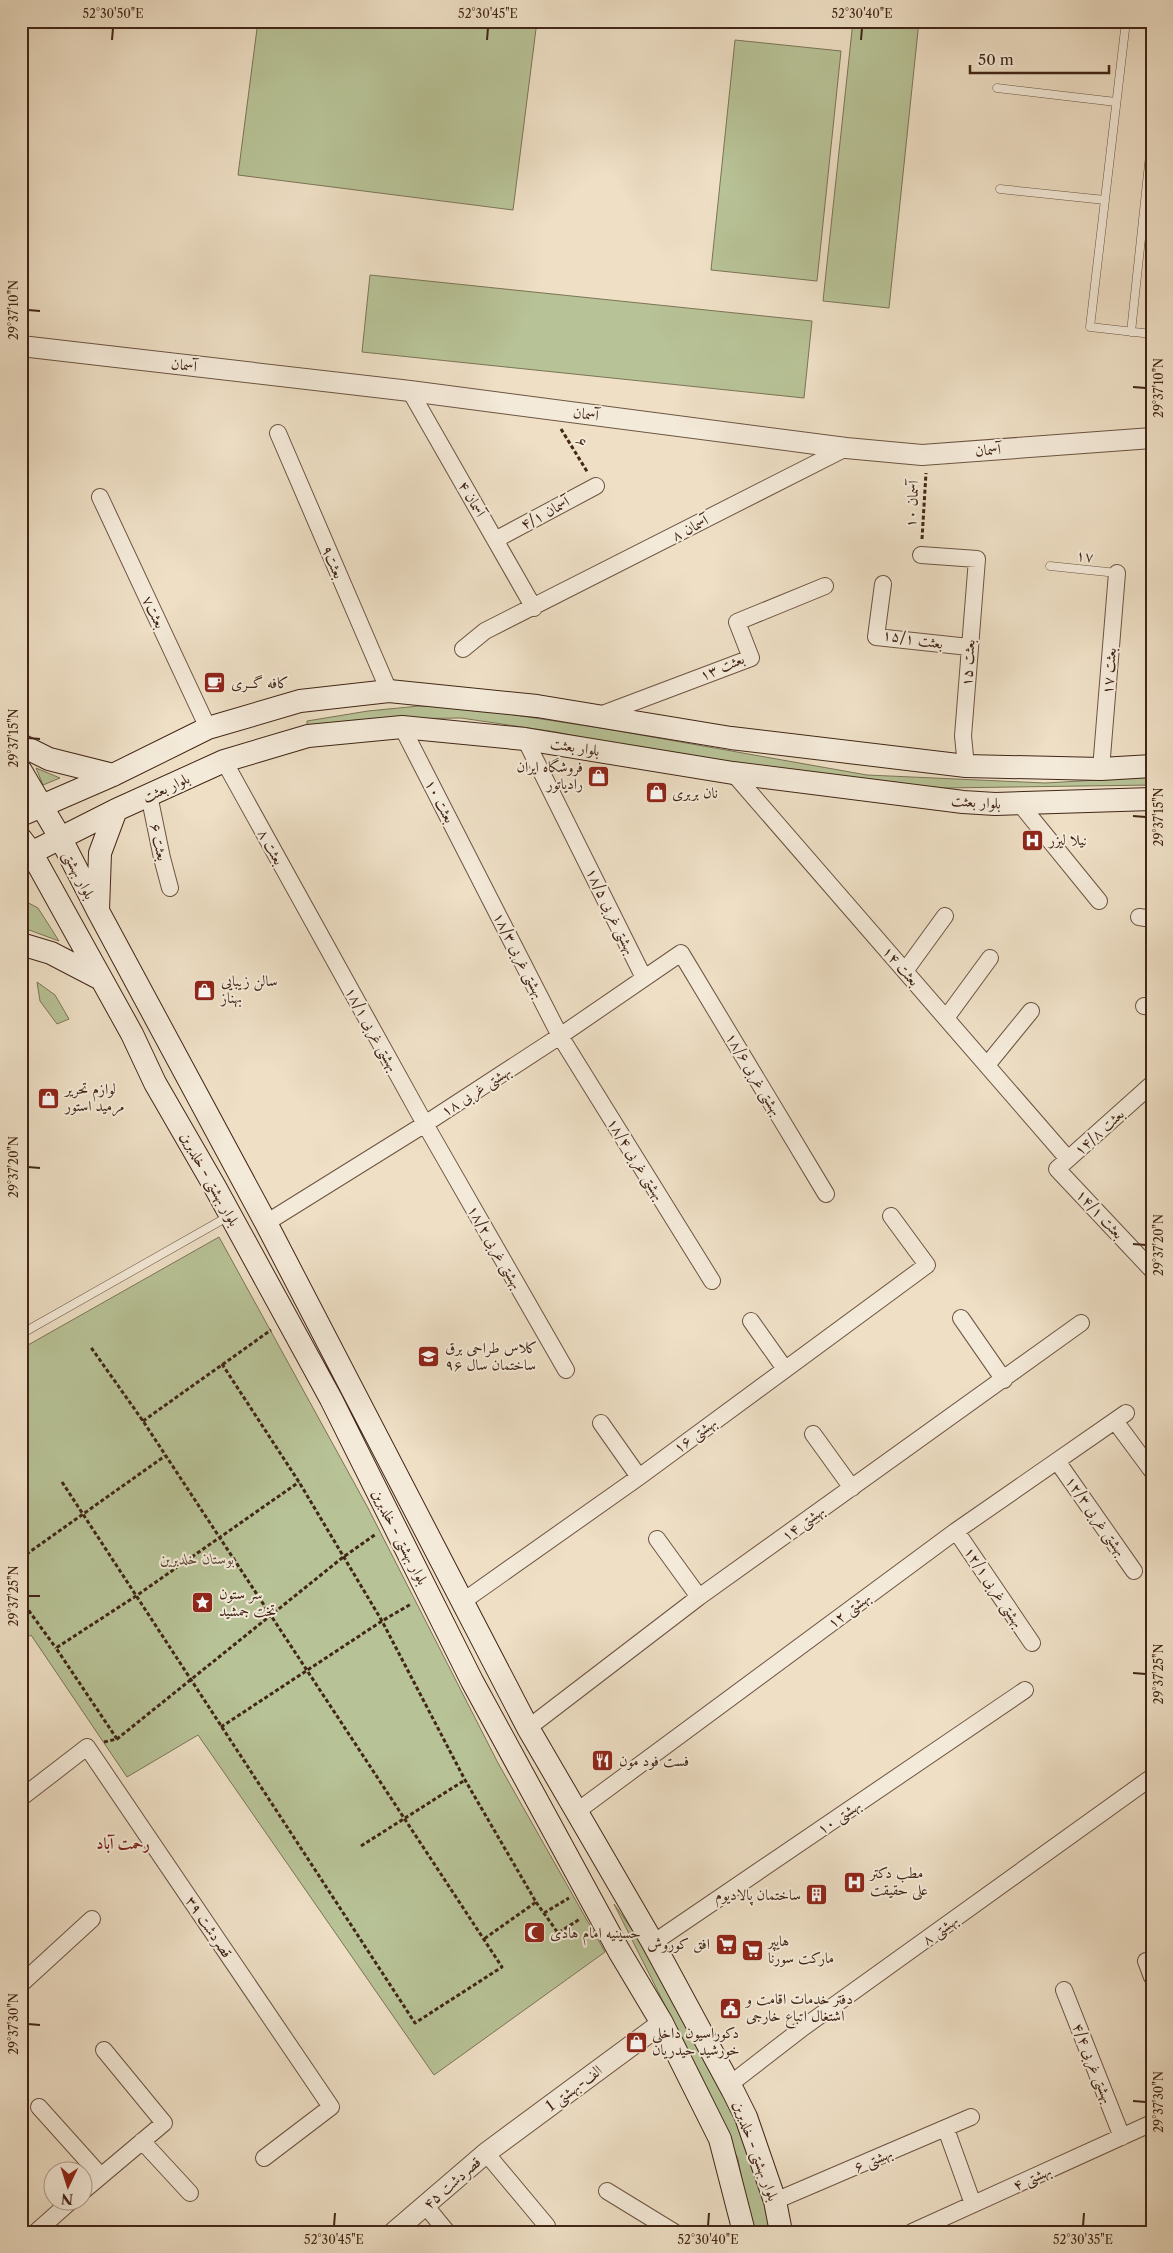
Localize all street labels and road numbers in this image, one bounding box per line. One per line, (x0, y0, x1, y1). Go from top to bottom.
street label: آسمان (170, 354, 200, 376)
street label: آسمان (572, 402, 602, 425)
street label: ۶ (572, 433, 593, 450)
street label: آسمان (974, 439, 1003, 460)
street label: ۴ آسمان (455, 477, 491, 522)
street label: ۱۰ آسمان (900, 478, 923, 528)
street label: ۴/۱ آسمان (517, 491, 574, 533)
street label: ۸ آسمان (668, 510, 713, 545)
street label: بعثت۹ (318, 542, 349, 581)
street label: ۱۷ (1075, 545, 1095, 566)
street label: بعثت۷ (139, 592, 170, 631)
street label: ۱۵/۱ بعثت (881, 624, 945, 653)
street label: بعثت ۱۵ (956, 639, 979, 687)
street label: بعثت ۱۷ (1097, 647, 1120, 695)
street label: ۱۳ بعثت (697, 649, 747, 684)
street label: بلوار بعثت (549, 733, 601, 760)
street label: بلوار بعثت (139, 768, 193, 807)
street label: ۱۰ بعثت (421, 776, 460, 826)
street label: بلوار بعثت (950, 790, 1002, 813)
street label: ۶ بعثت (146, 821, 173, 863)
street label: ۸ بعثت (254, 826, 289, 868)
street label: بلوار بهشتی (57, 847, 100, 903)
street label: بهشتی غربی ۱۸/۵ (581, 864, 641, 958)
street label: بهشتی غربی ۱۸/۳ (488, 909, 549, 1002)
street label: بعثت ۱۴ (879, 942, 924, 990)
street label: بهشتی غربی ۱۸/۱ (340, 983, 403, 1075)
street label: بهشتی غربی ۱۸/۶ (720, 1029, 787, 1120)
street label: بهشتی غربی ۱۸ (437, 1061, 515, 1122)
street label: ۱۴/۸ بعثت (1070, 1104, 1128, 1159)
street label: بهشتی غربی ۱۸/۴ (602, 1114, 669, 1205)
street label: بلوار بهشتی - خلدبرین (175, 1128, 244, 1230)
street label: ۱۴/۱ بعثت (1073, 1185, 1128, 1243)
street label: بهشتی غربی ۱۸/۲ (462, 1201, 527, 1293)
street label: ۱۶ بهشتی (669, 1413, 721, 1458)
street label: ۱۲/۳ بهشتی غربی (1060, 1472, 1131, 1561)
street label: بلوار بهشتی - خلدبرین (366, 1486, 433, 1589)
street label: ۱۴ بهشتی (777, 1501, 829, 1546)
street label: ۱۲/۱ بهشتی غربی (959, 1543, 1028, 1632)
street label: ۱۲ بهشتی (823, 1587, 875, 1634)
street label: ۱۰ بهشتی (813, 1795, 865, 1840)
street label: قصردشت ۳۹ (181, 1892, 237, 1962)
street label: ۸ بهشتی (918, 1910, 963, 1951)
street label: ۴/۴ بهشتی غربی (1067, 2020, 1118, 2107)
street label: 1 الف-بهشتی (542, 2060, 607, 2117)
street label: بلوار بهشتی - خلدبرین (728, 2098, 783, 2204)
street label: ۶ بهشتی (851, 2143, 896, 2178)
street label: قصردشت ۴۵ (419, 2152, 485, 2214)
street label: ۴ بهشتی (1010, 2161, 1055, 2196)

